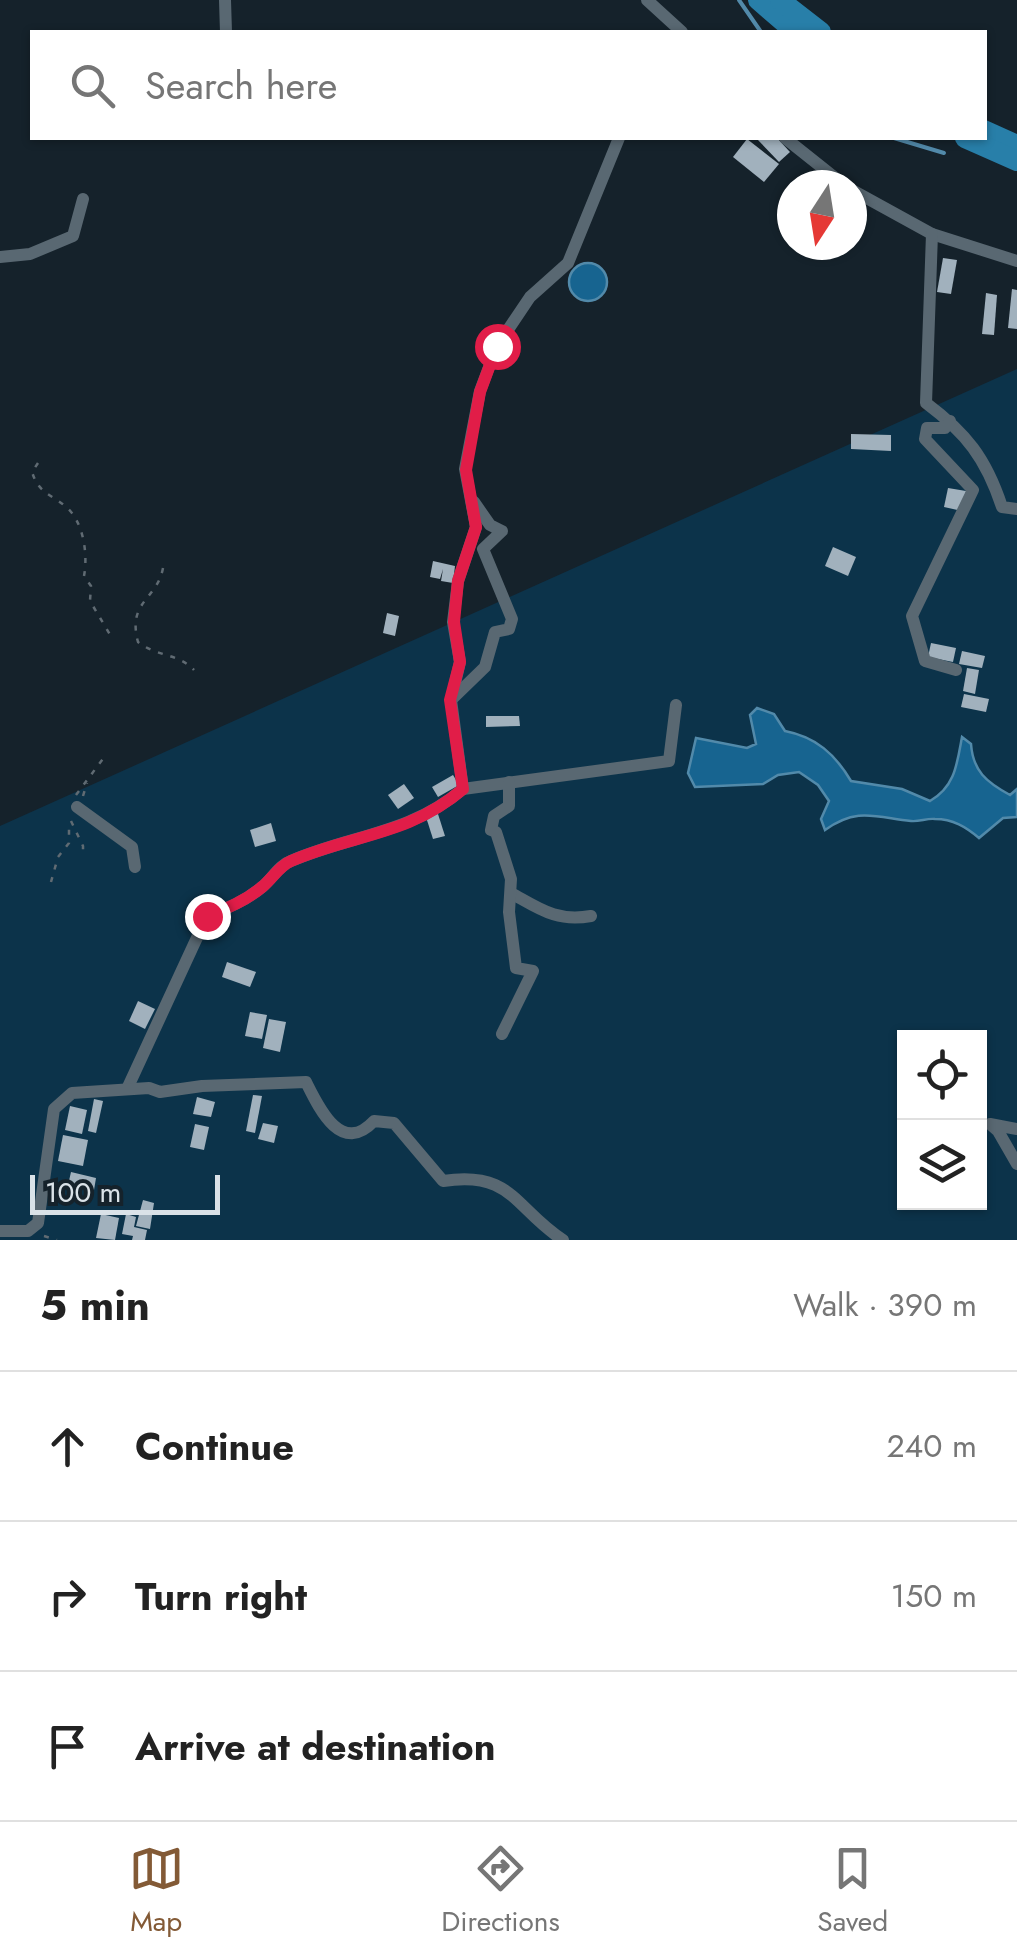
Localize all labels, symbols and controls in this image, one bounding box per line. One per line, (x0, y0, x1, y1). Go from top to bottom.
search box (30, 30, 987, 140)
icon: search (65, 58, 120, 113)
text: Search here (145, 58, 337, 113)
north arrow (777, 170, 867, 260)
route start (475, 324, 521, 370)
route end (185, 894, 231, 940)
map controls (897, 1030, 987, 1210)
button: locate (897, 1030, 987, 1120)
button: layers (897, 1120, 987, 1210)
scale bar (30, 1170, 220, 1214)
text: 100 m (45, 1172, 121, 1213)
text: 5 min (40, 1275, 150, 1336)
text: Walk · 390 m (793, 1282, 977, 1328)
icon: ahead (40, 1419, 95, 1474)
text: Continue (135, 1419, 294, 1474)
text: 240 m (886, 1423, 977, 1469)
icon: right (40, 1569, 95, 1624)
text: Turn right (135, 1569, 307, 1624)
text: 150 m (891, 1573, 977, 1619)
icon: arrive (40, 1719, 95, 1774)
text: Arrive at destination (135, 1719, 496, 1774)
tab: Map (129, 1841, 184, 1942)
tab: Directions (441, 1841, 560, 1942)
tab: Saved (817, 1841, 888, 1942)

